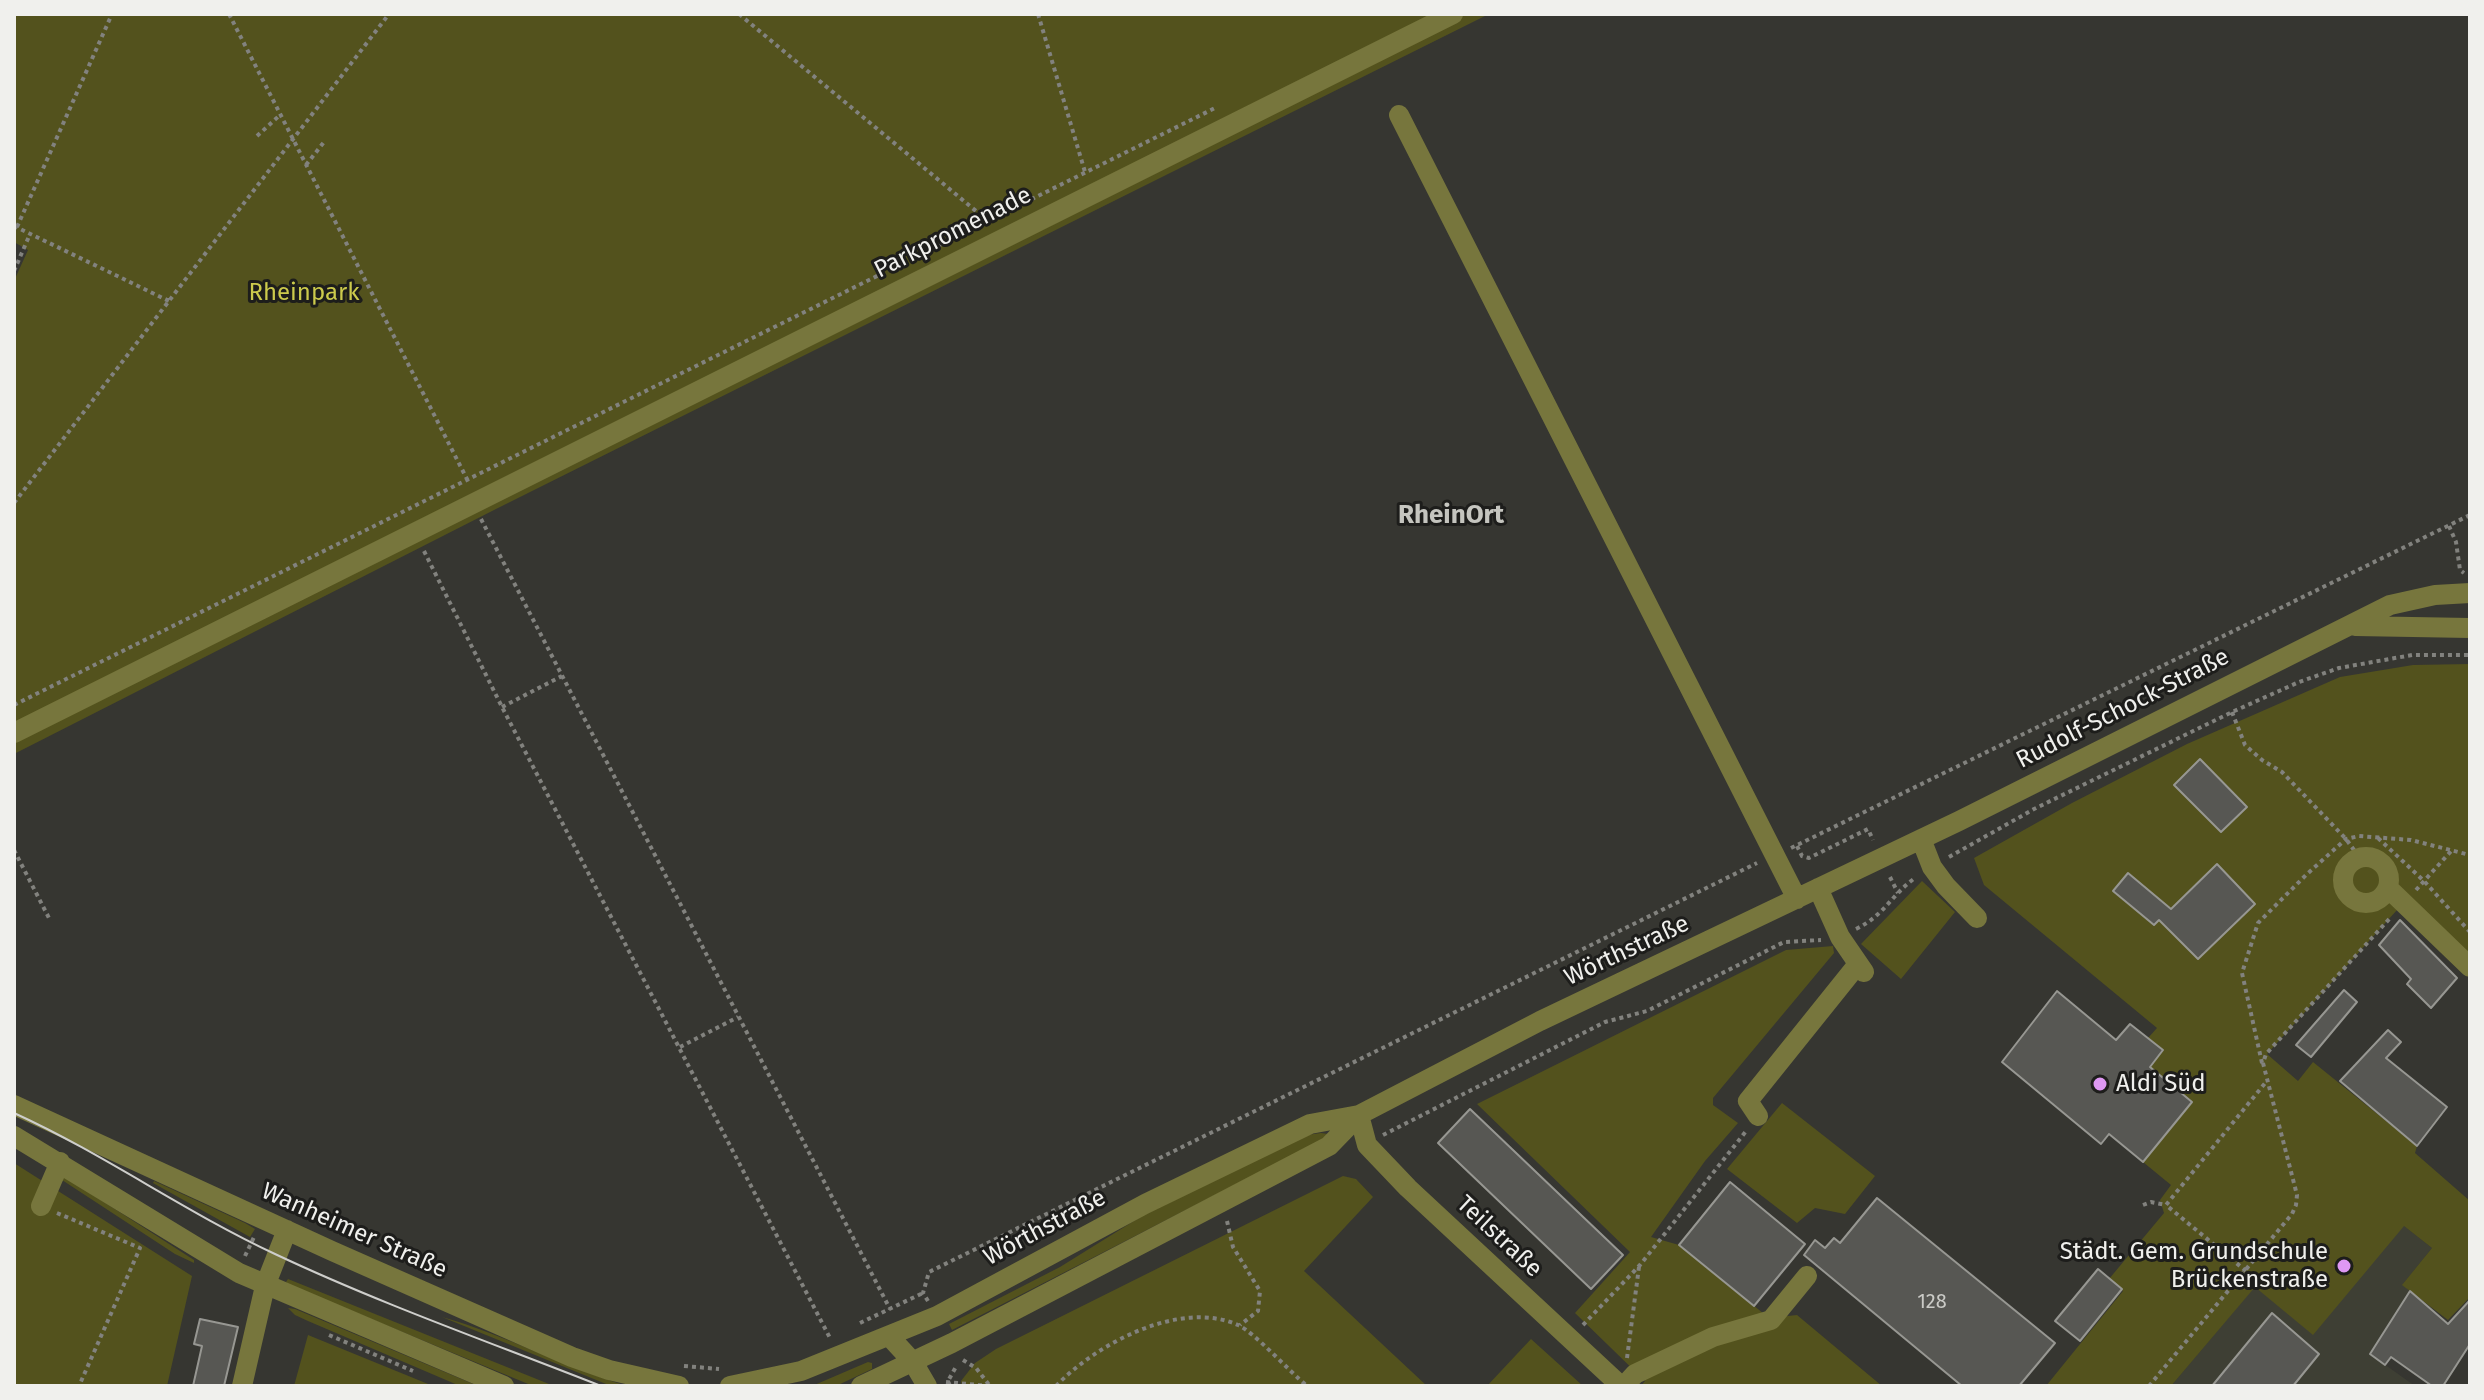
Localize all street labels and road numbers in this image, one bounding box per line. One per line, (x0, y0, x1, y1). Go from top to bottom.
street label: Parkpromenade (870, 181, 1036, 285)
street label: Rudolf-Schock-Straße (2012, 643, 2234, 775)
street label: Wörthstraße (1560, 910, 1694, 992)
street label: Wanheimer Straße (257, 1177, 451, 1285)
street label: Wörthstraße (979, 1184, 1111, 1272)
street label: Teilstraße (1450, 1190, 1548, 1284)

